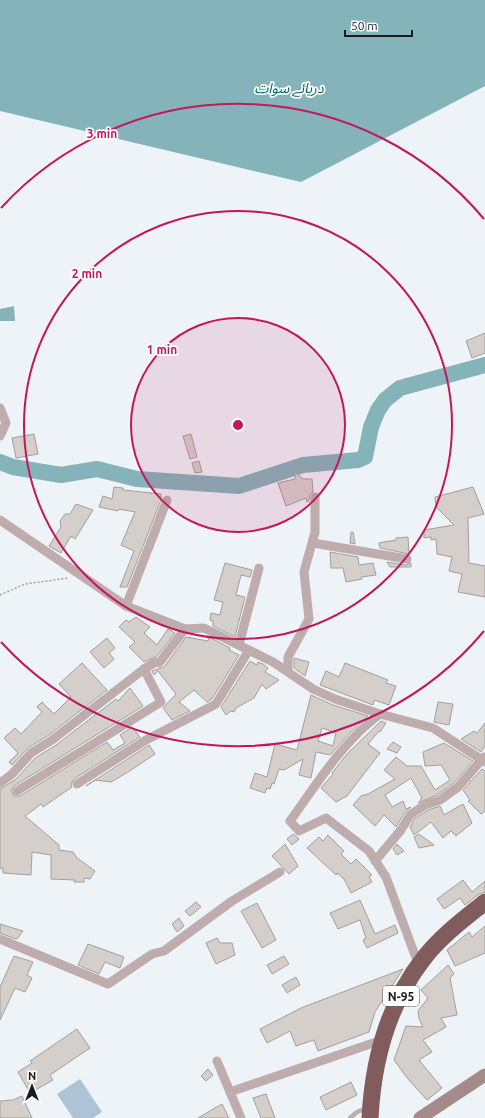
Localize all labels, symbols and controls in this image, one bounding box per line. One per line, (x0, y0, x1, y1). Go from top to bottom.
scale bar (345, 12, 412, 38)
text: 50 m (351, 19, 378, 32)
water label: دریائے سوات (254, 80, 324, 97)
text: 3 min (87, 127, 117, 140)
text: 2 min (72, 267, 102, 280)
text: 1 min (147, 343, 177, 356)
centre of rings (231, 418, 245, 432)
road number: N-95 (383, 986, 419, 1006)
north arrow (12, 1066, 52, 1106)
text: N (28, 1070, 36, 1082)

